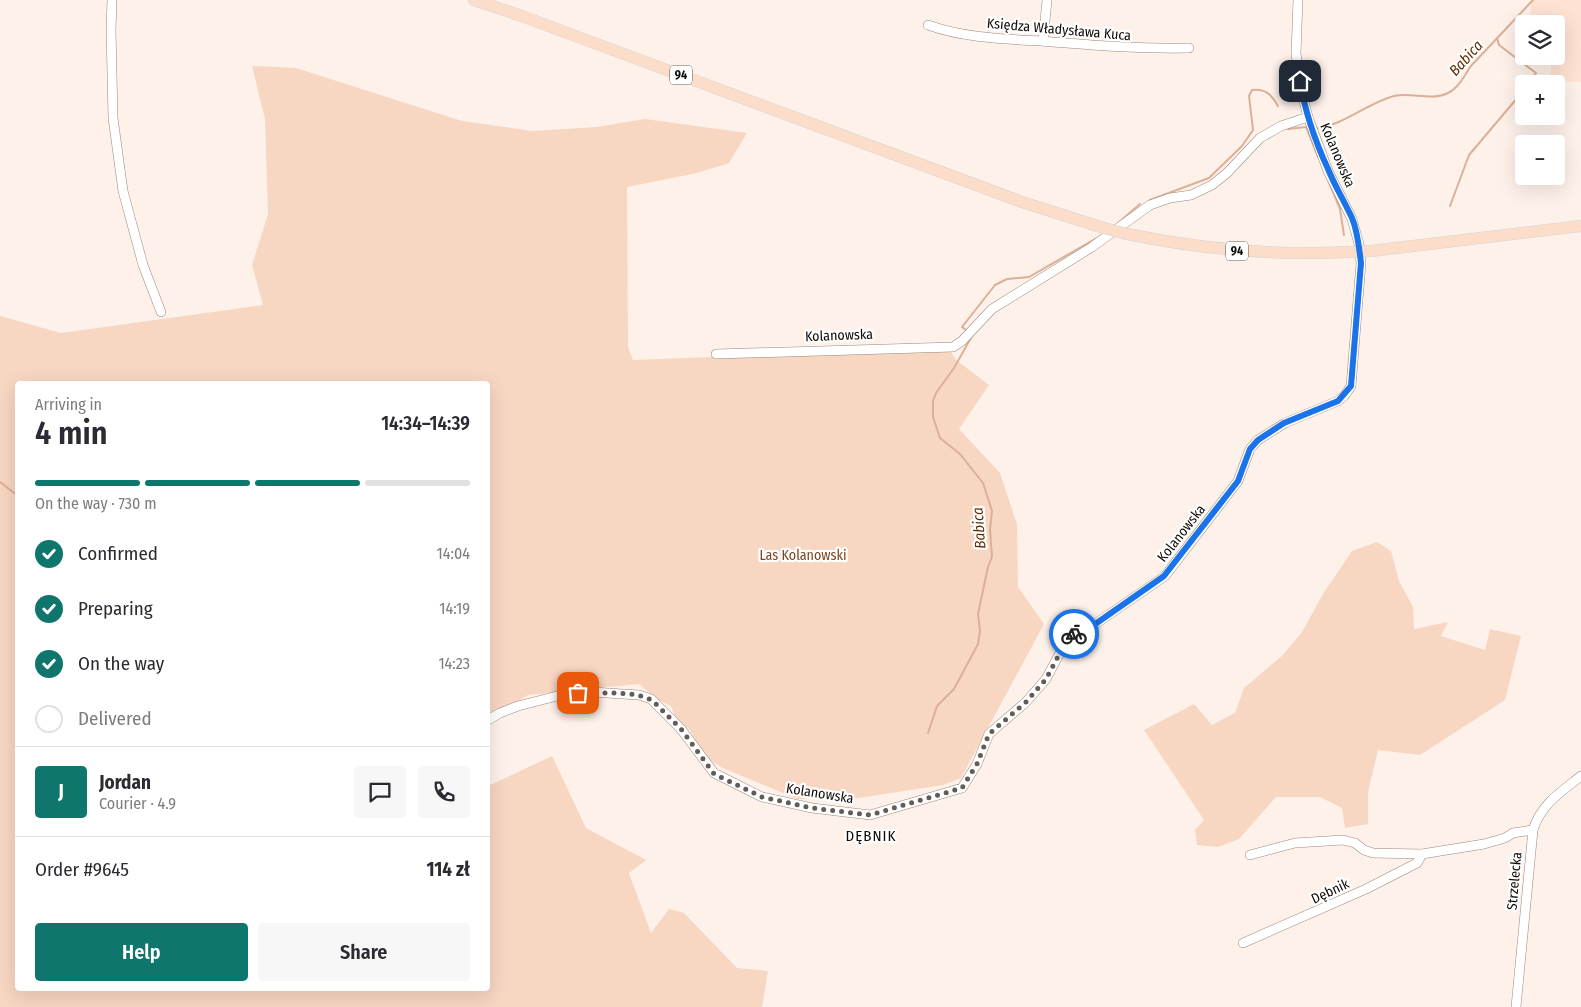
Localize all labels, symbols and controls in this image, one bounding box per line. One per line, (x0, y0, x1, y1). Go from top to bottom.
street label: Księdza Władysława Kuca (986, 15, 1132, 44)
map controls (1515, 15, 1565, 185)
button: layers (1515, 15, 1565, 65)
water label: Babica (1445, 36, 1487, 79)
pin (1279, 60, 1321, 102)
road number: 94 (670, 66, 692, 84)
icon: home (1286, 67, 1314, 95)
button: + (1515, 75, 1565, 125)
street label: Kolanowska (1316, 121, 1359, 190)
button: − (1515, 135, 1565, 185)
road number: 94 (1226, 242, 1248, 260)
street label: Kolanowska (805, 326, 873, 345)
text: Arriving in (35, 395, 102, 414)
text: 14:34–14:39 (381, 412, 470, 435)
text: 4 min (35, 414, 108, 452)
text: On the way · 730 m (35, 494, 156, 513)
street label: Kolanowska (1154, 501, 1209, 565)
water label: Babica (969, 506, 989, 549)
icon: check (35, 540, 63, 568)
text: Confirmed (78, 542, 158, 565)
text: 14:04 (437, 544, 470, 563)
park label: Las Kolanowski (759, 547, 847, 564)
icon: check (35, 595, 63, 623)
text: Preparing (78, 597, 153, 620)
text: 14:19 (439, 599, 470, 618)
courier (1049, 609, 1099, 659)
icon: bike (1060, 620, 1088, 648)
icon: check (35, 650, 63, 678)
text: On the way (78, 652, 164, 675)
text: 14:23 (438, 654, 470, 673)
pin (557, 672, 599, 714)
icon: bag (564, 679, 592, 707)
text: Delivered (78, 707, 152, 730)
button: chat (354, 766, 406, 818)
button: phone (418, 766, 470, 818)
text: Jordan (99, 771, 151, 794)
text: J (58, 780, 64, 803)
street label: Kolanowska (785, 780, 855, 807)
text: Courier · 4.9 (99, 794, 176, 813)
district label: DĘBNIK (846, 827, 896, 845)
street label: Strzelecka (1503, 851, 1526, 911)
text: Order #9645 (35, 858, 129, 881)
text: 114 zł (427, 858, 470, 881)
street label: Dębnik (1309, 875, 1352, 908)
button: Help (35, 923, 248, 981)
button: Share (258, 923, 470, 981)

